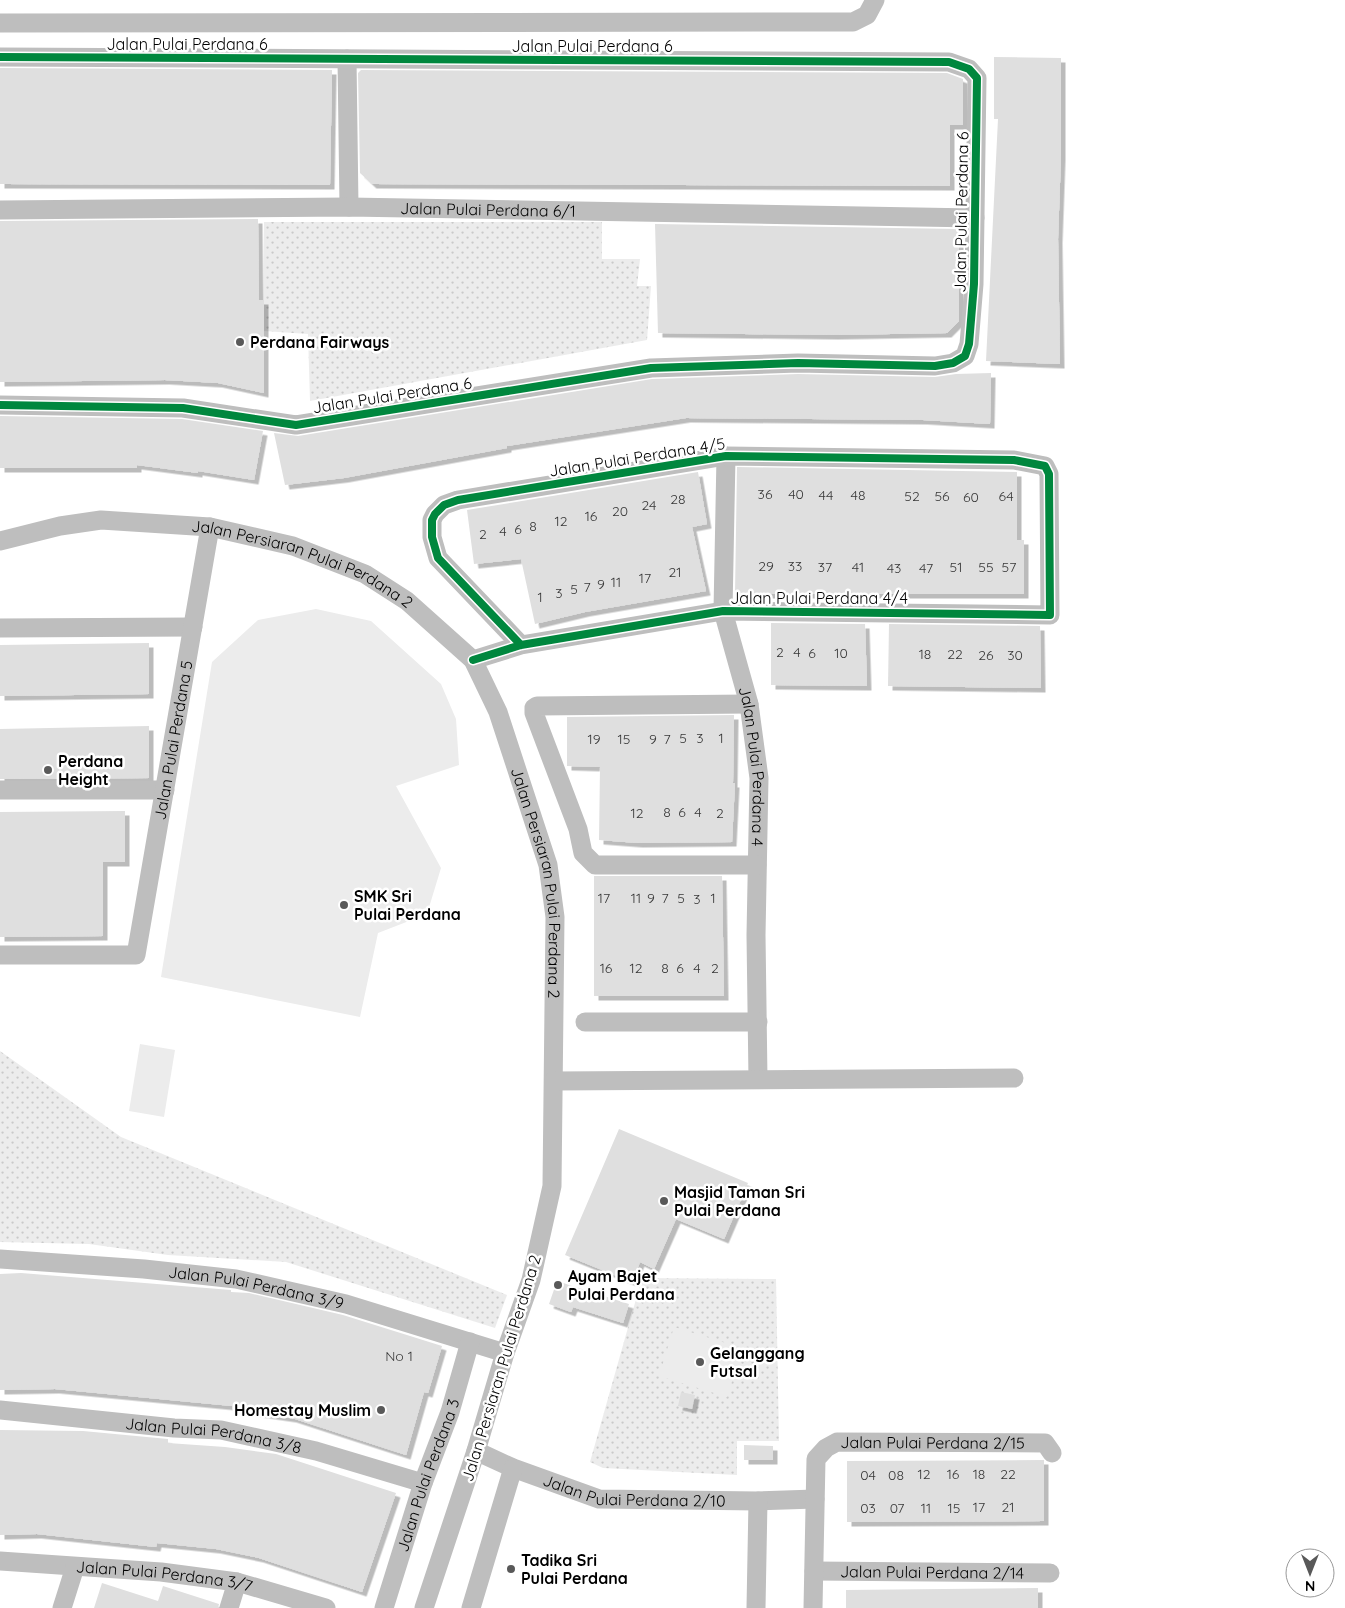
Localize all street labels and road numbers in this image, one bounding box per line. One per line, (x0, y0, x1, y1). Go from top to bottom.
street label: Jalan Pulai Perdana 6 (106, 34, 268, 54)
street label: Jalan Pulai Perdana 6 (511, 36, 673, 56)
street label: Jalan Pulai Perdana 6 (950, 131, 972, 293)
street label: Jalan Pulai Perdana 6/1 (400, 198, 576, 221)
street label: Jalan Pulai Perdana 6 (311, 372, 474, 417)
street label: Jalan Pulai Perdana 4/5 (548, 433, 726, 481)
street label: Jalan Persiaran Pulai Perdana 2 (191, 516, 418, 612)
street label: Jalan Pulai Perdana 4/4 (730, 588, 908, 608)
street label: Jalan Pulai Perdana 5 (150, 659, 197, 821)
street label: Jalan Pulai Perdana 4 (734, 684, 769, 846)
street label: Jalan Persiaran Pulai Perdana 2 (507, 765, 565, 999)
street label: Jalan Persiaran Pulai Perdana 2 (457, 1252, 545, 1484)
street label: Jalan Pulai Perdana 3/9 (167, 1262, 346, 1313)
street label: Jalan Pulai Perdana 3 (392, 1396, 463, 1554)
street label: Jalan Pulai Perdana 3/8 (124, 1413, 303, 1457)
street label: Jalan Pulai Perdana 2/15 (840, 1432, 1025, 1453)
street label: Jalan Pulai Perdana 2/10 (540, 1470, 726, 1511)
street label: Jalan Pulai Perdana 3/7 (75, 1556, 255, 1596)
street label: Jalan Pulai Perdana 2/14 (840, 1561, 1024, 1583)

